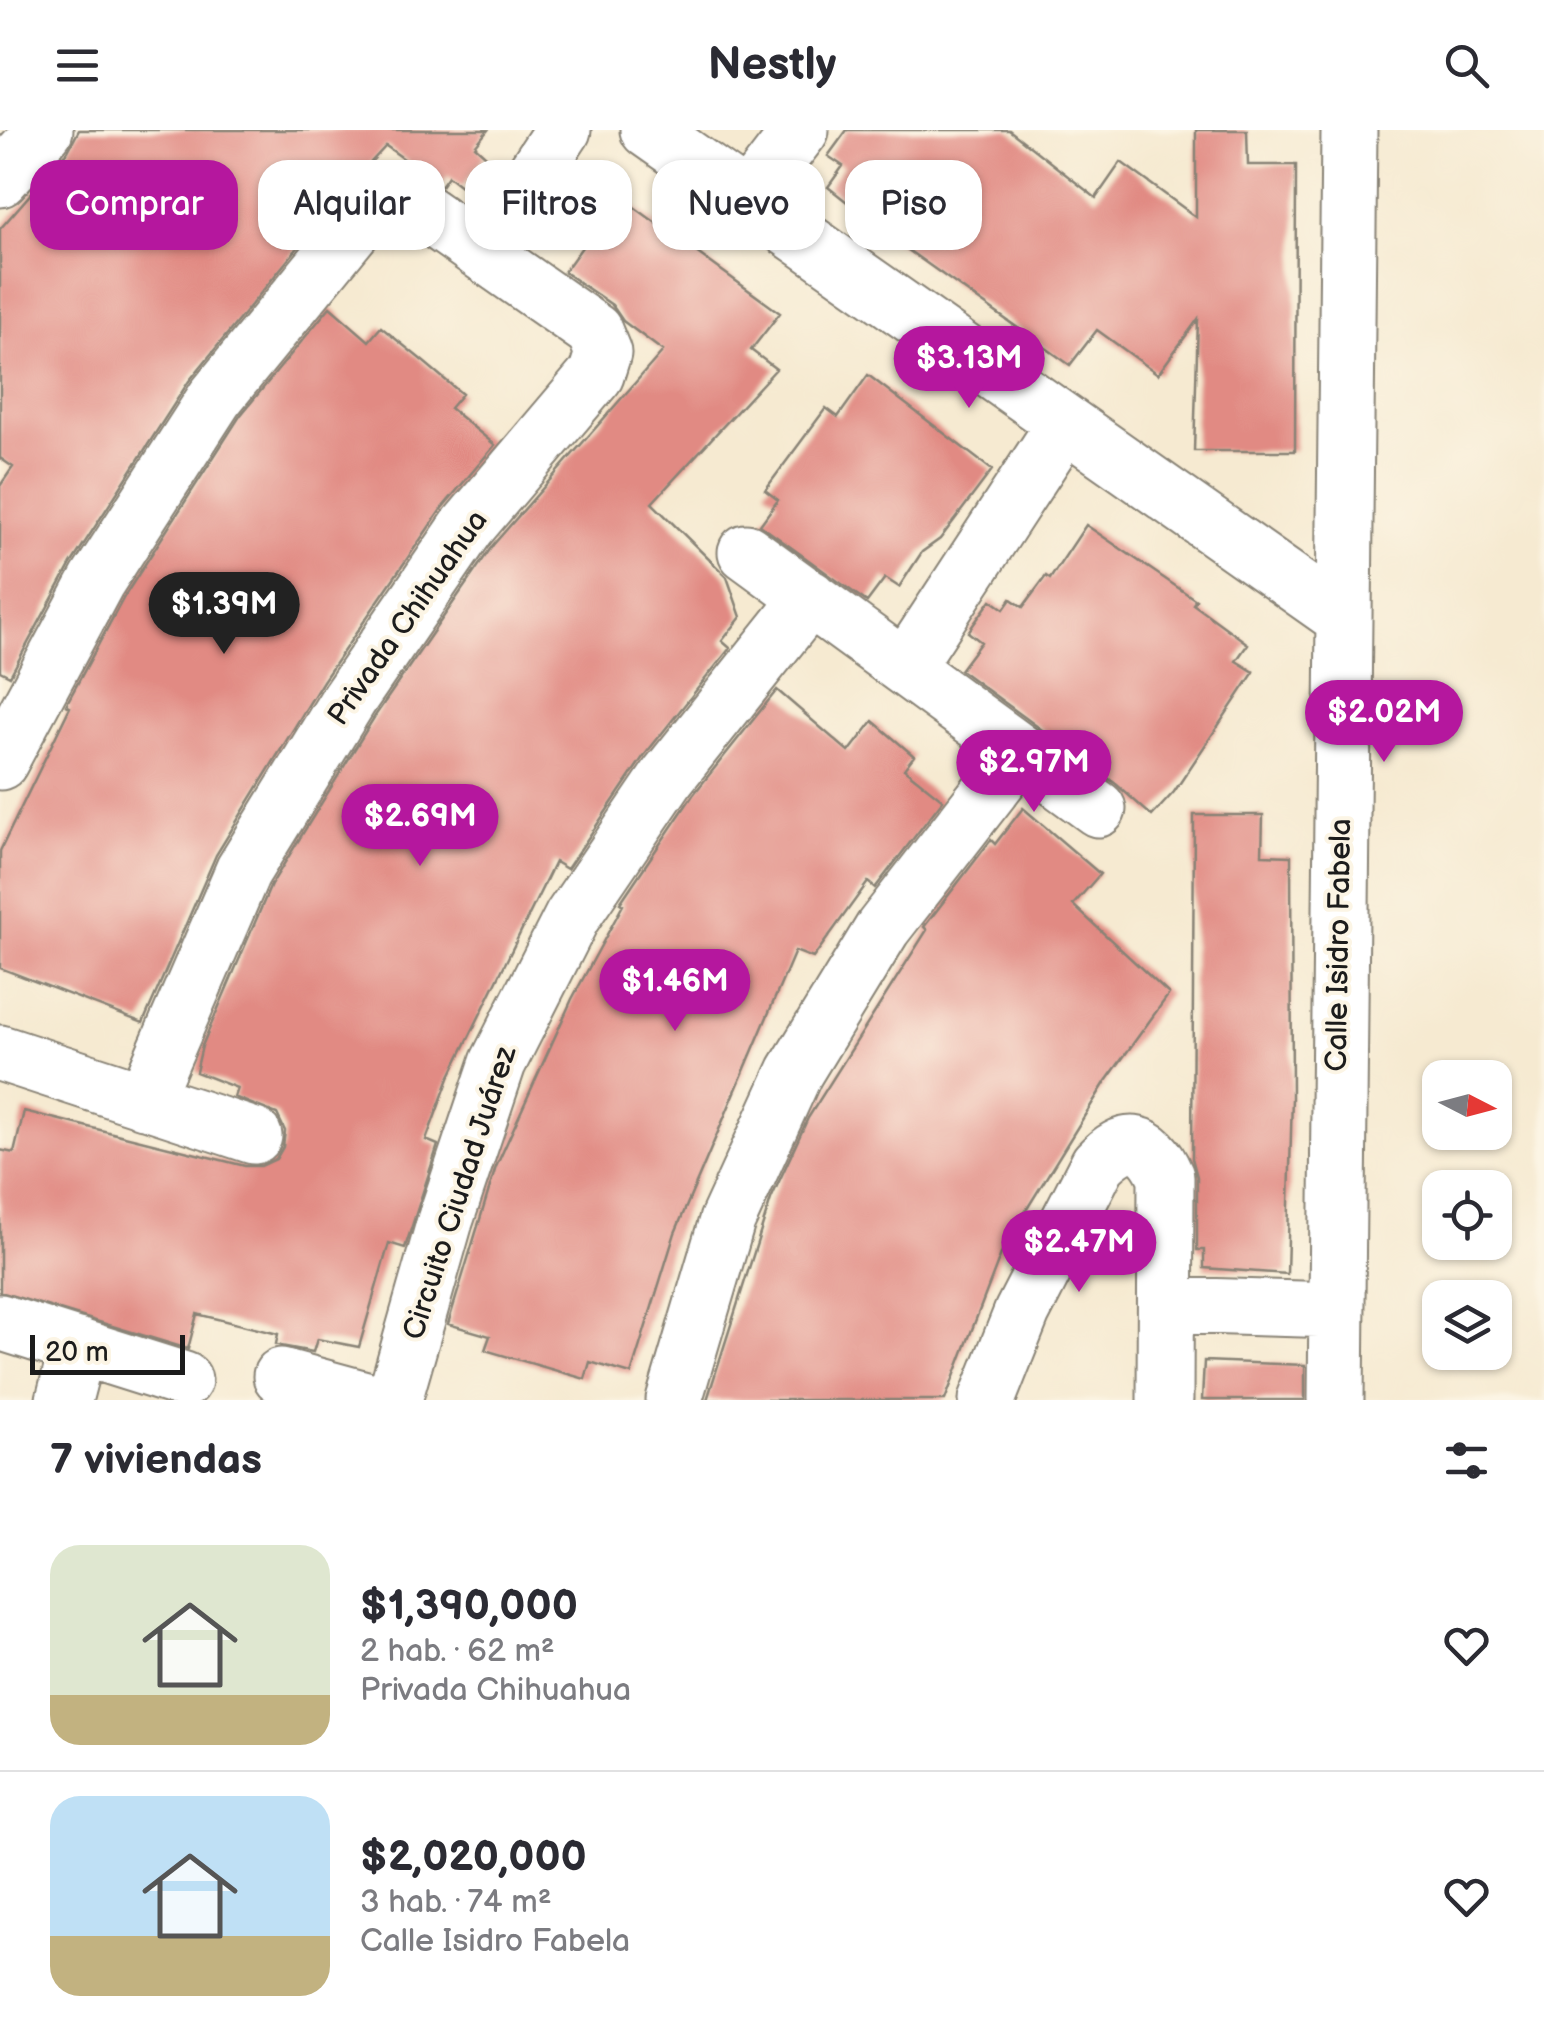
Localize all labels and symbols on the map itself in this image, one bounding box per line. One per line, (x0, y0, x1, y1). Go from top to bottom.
pin: $3.13M (888, 326, 1050, 411)
street label: Privada Chihuahua (320, 504, 496, 732)
pin: $1.39M (143, 572, 305, 657)
pin: $2.02M (1303, 680, 1465, 765)
pin: $2.97M (953, 730, 1115, 815)
pin: $2.69M (339, 784, 501, 869)
street label: Calle Isidro Fabela (1319, 818, 1359, 1072)
pin: $1.46M (594, 949, 756, 1034)
street label: Circuito Ciudad Juárez (396, 1041, 525, 1344)
north arrow (1422, 1060, 1512, 1150)
pin: $2.47M (998, 1210, 1160, 1295)
scale bar (30, 1330, 185, 1374)

